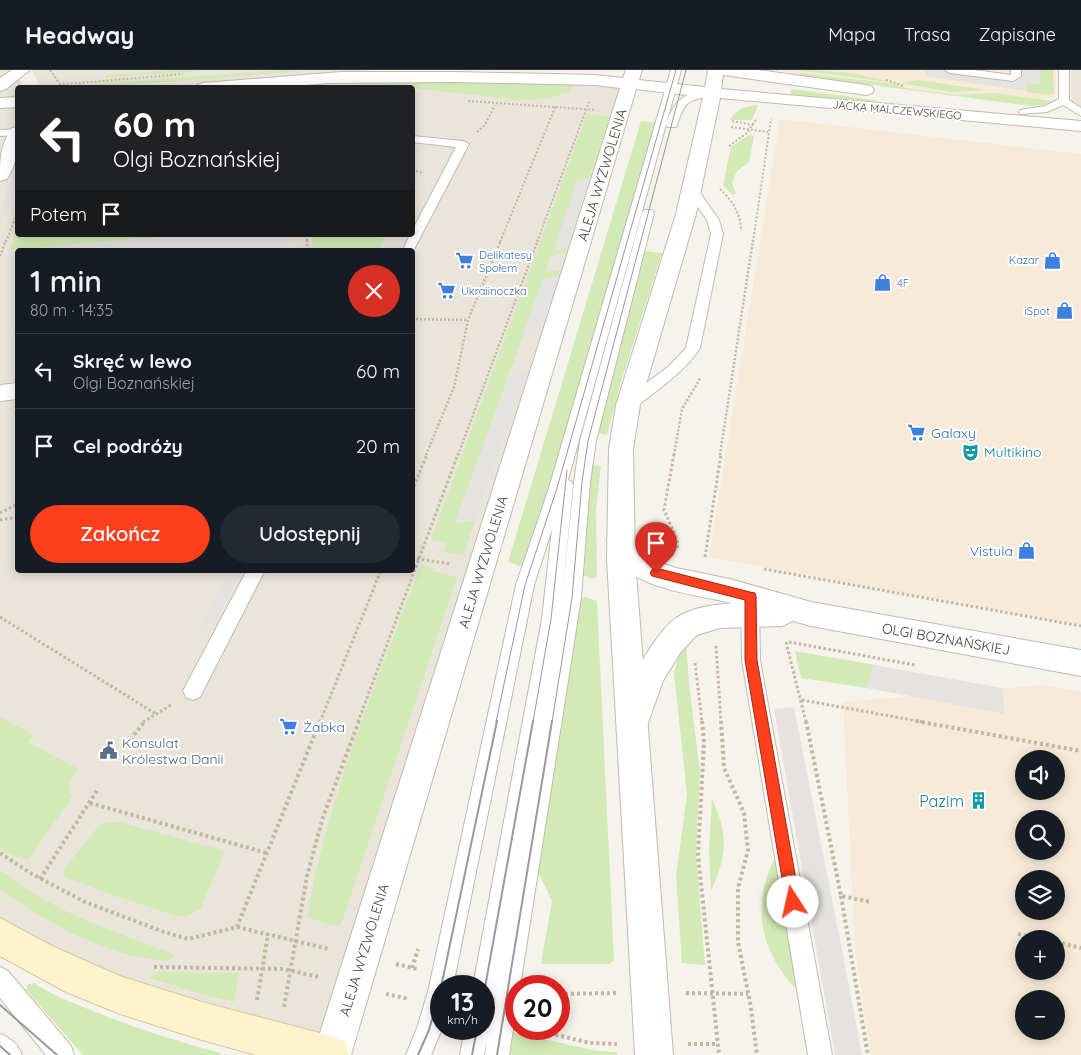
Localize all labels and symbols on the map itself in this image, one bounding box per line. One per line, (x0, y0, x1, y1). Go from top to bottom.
street label: JACKA MALCZEWSKIEGO (832, 97, 962, 123)
street label: ALEJA WYZWOLENIA (573, 107, 631, 243)
place label: Delikatesy Społem (479, 248, 532, 275)
shop icon: Kazar (1043, 250, 1063, 270)
supermarket icon: Delikatesy Społem (455, 251, 475, 271)
place label: Kazar (1009, 253, 1040, 267)
shop icon: 4F (873, 273, 893, 293)
place label: 4F (897, 276, 909, 290)
supermarket icon: Ukraiinoczka (437, 281, 457, 301)
place label: Ukraiinoczka (461, 284, 527, 298)
shop icon: iSpot (1054, 301, 1074, 321)
place label: iSpot (1024, 304, 1050, 318)
supermarket icon: Galaxy (907, 423, 927, 443)
place label: Galaxy (931, 424, 976, 442)
theatre icon: Multikino (960, 442, 980, 462)
place label: Multikino (984, 443, 1042, 461)
street label: ALEJA WYZWOLENIA (454, 494, 512, 630)
pin (635, 522, 677, 573)
shop icon: Vistula (1017, 541, 1037, 561)
place label: Vistula (970, 542, 1013, 560)
street label: OLGI BOZNAŃSKIEJ (881, 619, 1011, 659)
supermarket icon: Żabka (279, 717, 299, 737)
place label: Żabka (303, 718, 345, 736)
place label: Konsulat Królestwa Danii (122, 734, 224, 768)
public building icon: Konsulat Królestwa Danii (98, 741, 118, 761)
place label: Pazim (919, 791, 964, 811)
building icon: Pazim (968, 791, 988, 811)
position arrow (766, 875, 818, 927)
street label: ALEJA WYZWOLENIA (335, 882, 393, 1018)
speed limit sign: 20 (505, 975, 570, 1040)

